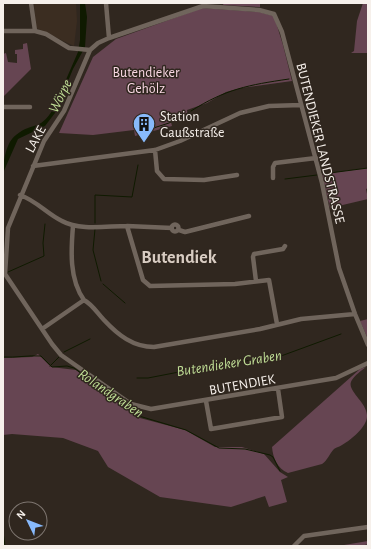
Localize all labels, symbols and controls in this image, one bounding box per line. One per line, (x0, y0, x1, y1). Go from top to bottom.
street label: BUTENDIEKER LANDSTRASSE (293, 61, 347, 225)
park label: Butendieker Gehölz (113, 66, 180, 96)
water label: Wörpe (46, 77, 75, 115)
place label: Station Gaußstraße (160, 110, 224, 140)
building icon: Station Gaußstraße (131, 111, 157, 144)
street label: LAKE (23, 123, 49, 155)
district label: Butendiek (141, 249, 217, 267)
water label: Butendieker Graben (175, 348, 283, 379)
water label: Rolandgraben (76, 366, 146, 421)
street label: BUTENDIEK (208, 372, 277, 398)
north arrow (8, 501, 48, 541)
text: N (14, 508, 28, 521)

